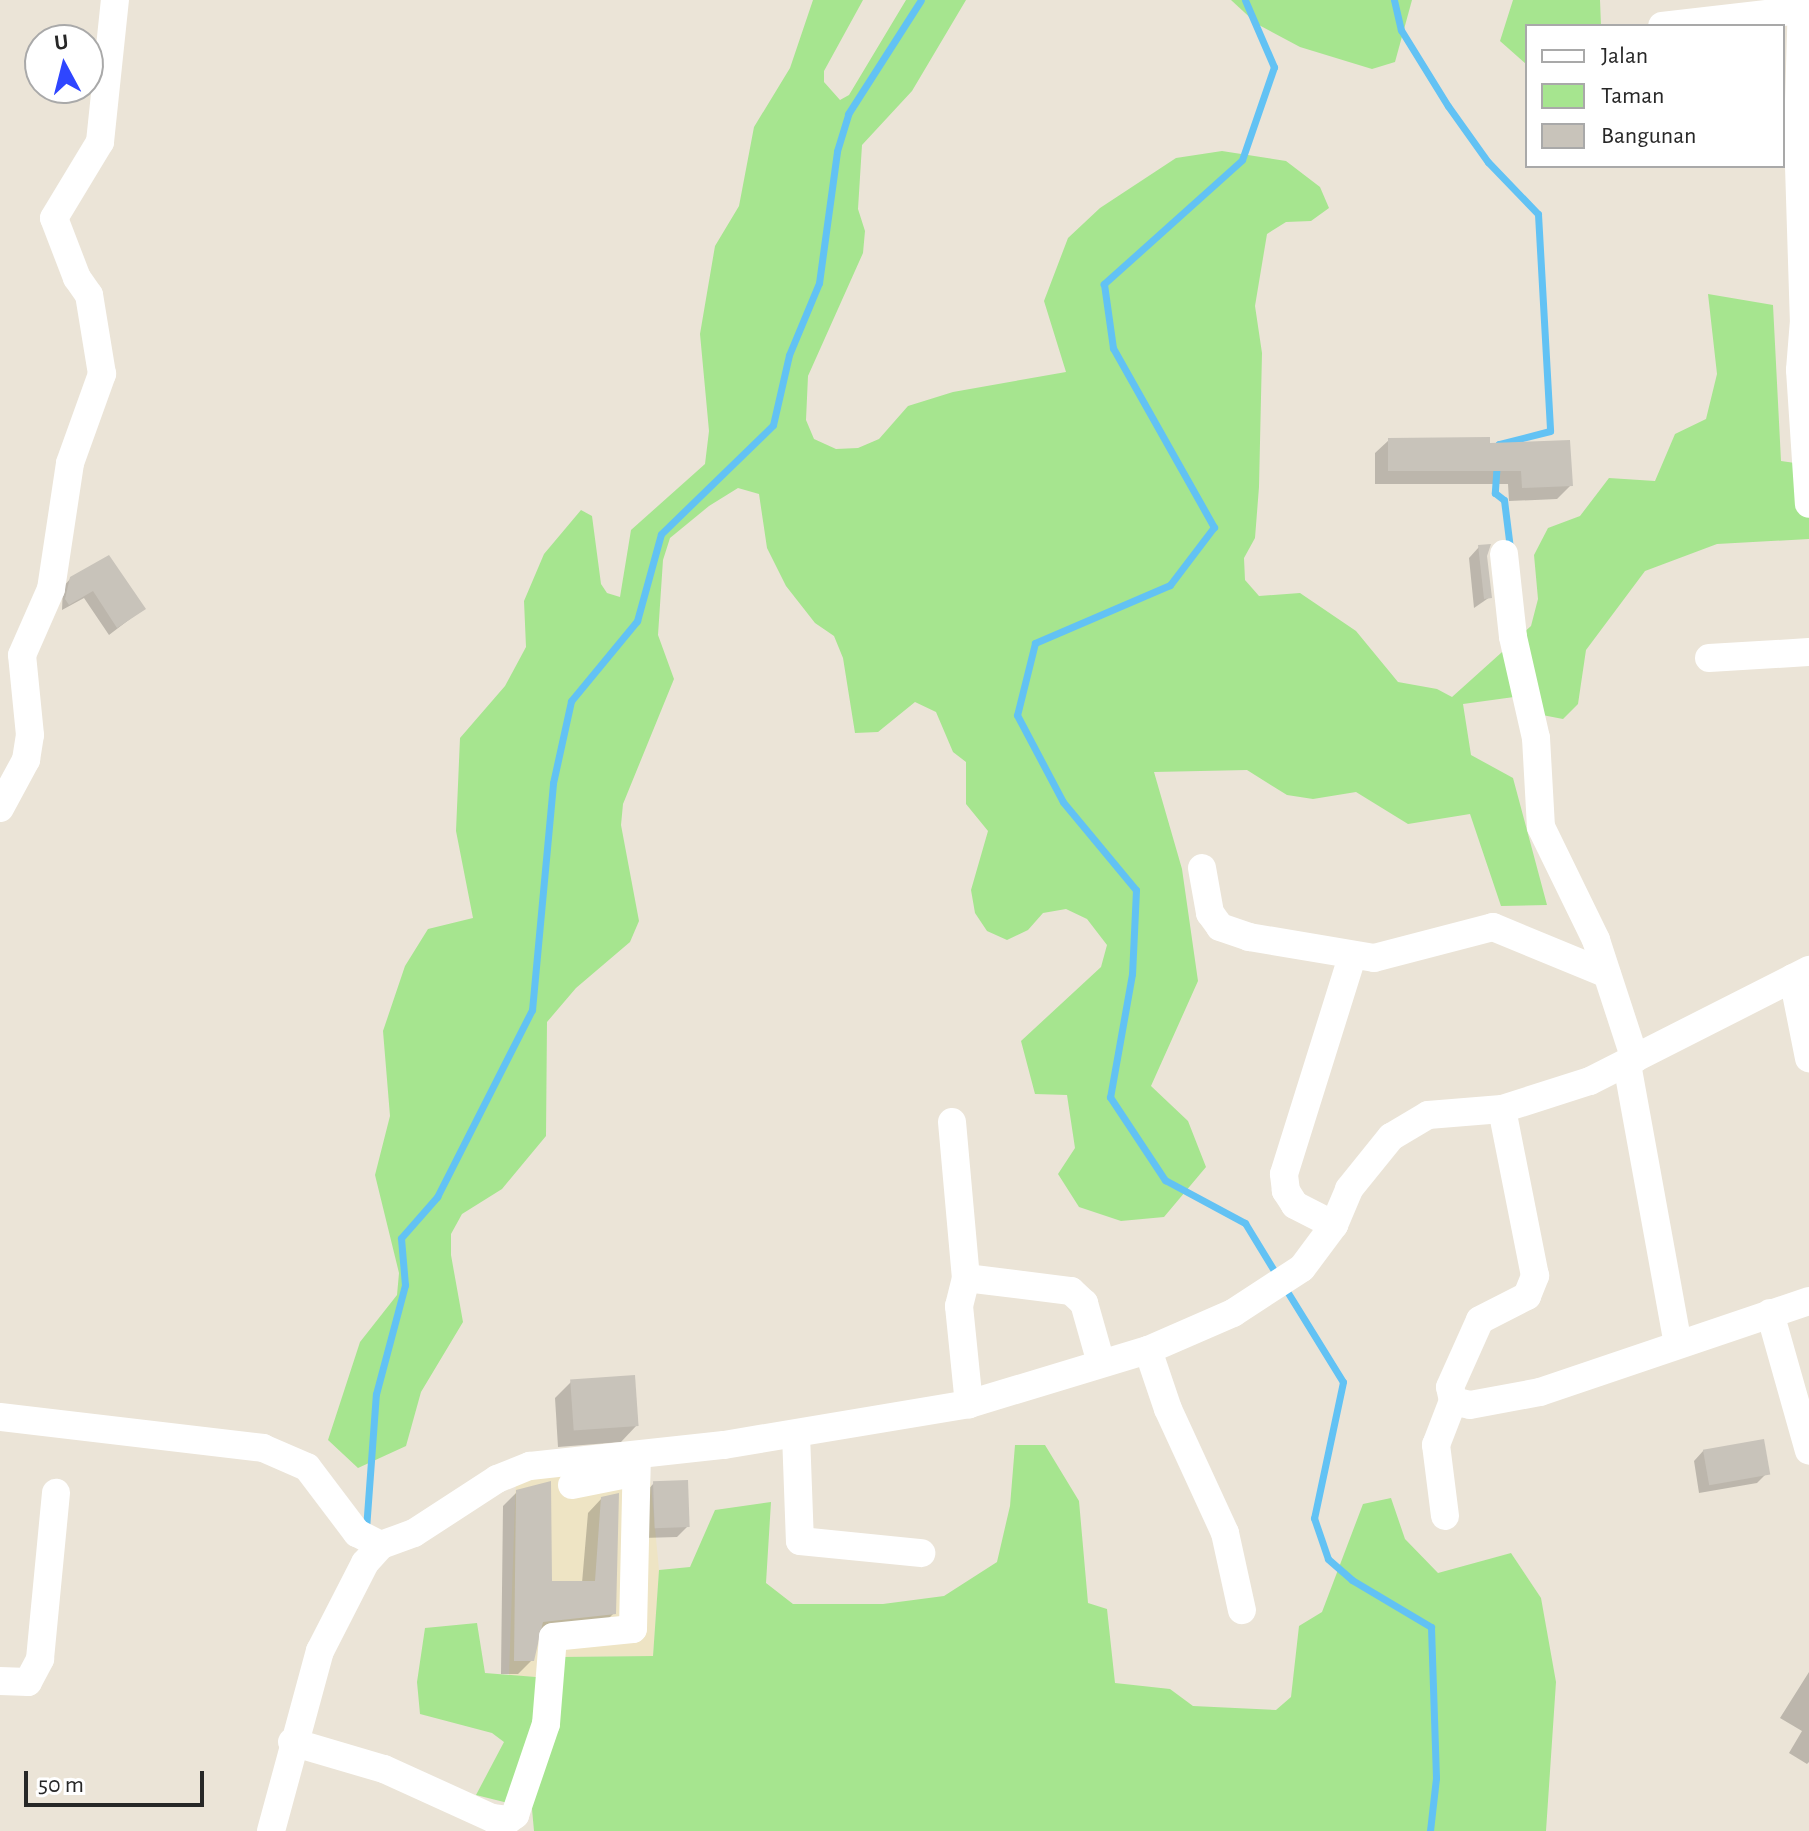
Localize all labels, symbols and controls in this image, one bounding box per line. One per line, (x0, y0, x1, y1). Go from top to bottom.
north arrow (24, 24, 104, 104)
legend (1525, 24, 1785, 168)
text: U (53, 30, 70, 54)
text: Jalan (1601, 44, 1648, 68)
text: Taman (1601, 84, 1664, 108)
text: Bangunan (1601, 124, 1696, 148)
scale bar (28, 1755, 208, 1805)
text: 50 m (38, 1773, 84, 1797)

